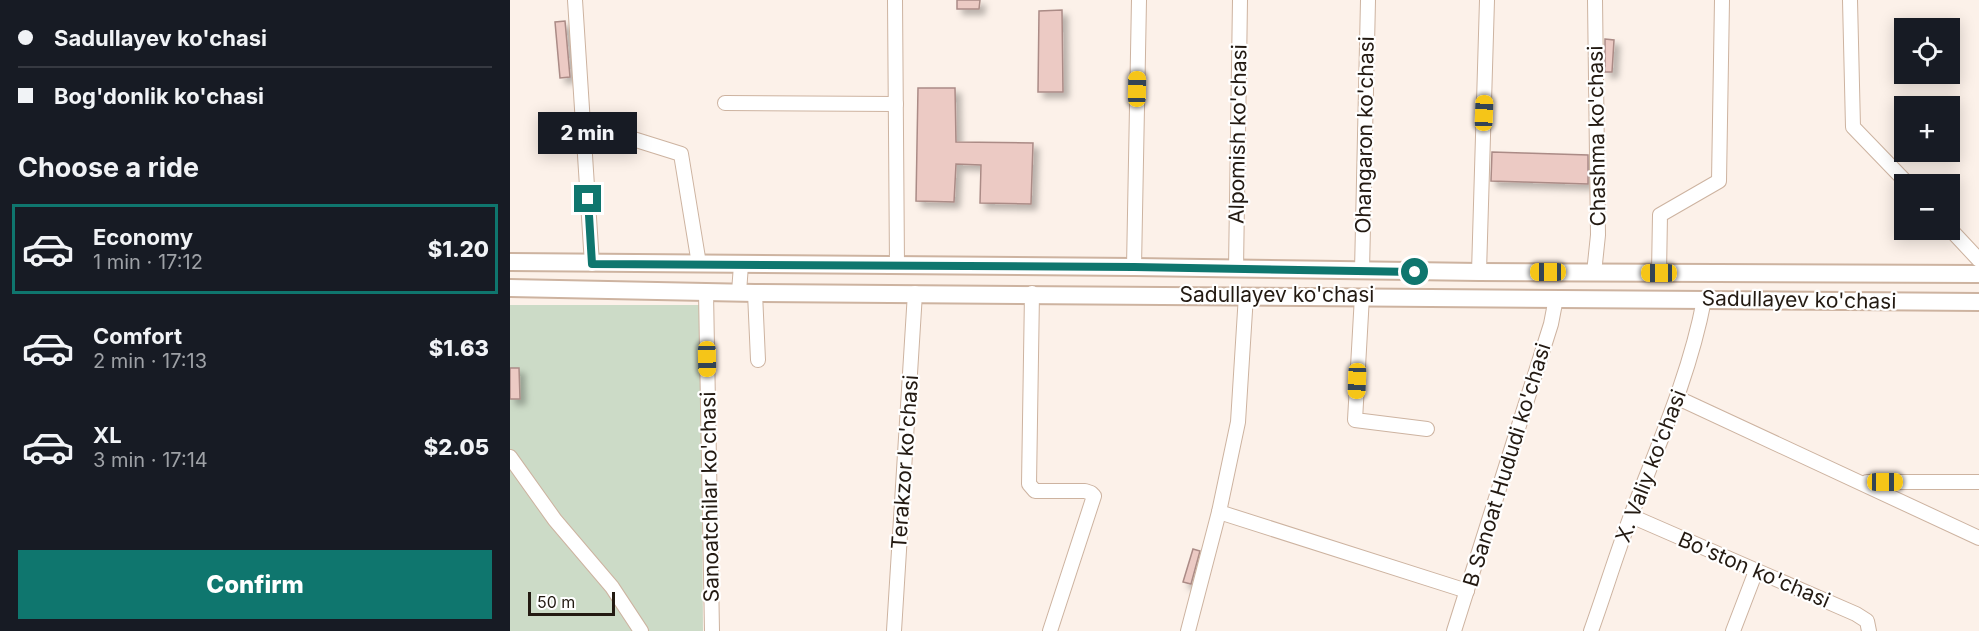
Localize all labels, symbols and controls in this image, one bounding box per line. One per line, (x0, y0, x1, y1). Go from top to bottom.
map controls (1894, 18, 1960, 240)
button: locate (1894, 18, 1960, 84)
text: Sadullayev ko'chasi (54, 25, 267, 51)
street label: Ohangaron ko'chasi (1350, 36, 1379, 234)
street label: Alpomish ko'chasi (1223, 44, 1252, 224)
street label: Chashma ko'chasi (1582, 45, 1611, 227)
car (1128, 71, 1146, 107)
text: Bog'donlik ko'chasi (54, 83, 264, 109)
car (1474, 95, 1494, 131)
button: + (1894, 96, 1960, 162)
callout: 2 min (538, 112, 638, 154)
text: 2 min (560, 121, 615, 145)
text: Choose a ride (18, 151, 199, 184)
button: − (1894, 174, 1960, 240)
route end (574, 185, 601, 212)
icon: car (21, 222, 75, 276)
text: Economy (93, 224, 193, 250)
text: $1.20 (428, 236, 489, 262)
text: 1 min · 17:12 (93, 250, 203, 274)
route start (1401, 258, 1428, 285)
car (1530, 263, 1566, 281)
car (1641, 264, 1677, 282)
street label: Sadullayev ko'chasi (1180, 282, 1374, 307)
street label: Sadullayev ko'chasi (1701, 285, 1897, 314)
icon: car (21, 321, 75, 375)
text: Comfort (93, 323, 182, 349)
text: $1.63 (429, 335, 489, 361)
street label: B Sanoat Hududi ko'chasi (1458, 340, 1556, 590)
car (698, 341, 716, 377)
text: 2 min · 17:13 (93, 349, 207, 373)
car (1347, 363, 1367, 399)
street label: Terakzor ko'chasi (886, 374, 923, 550)
street label: X. Valiy ko'chasi (1610, 386, 1691, 545)
street label: Sanoatchilar ko'chasi (695, 391, 724, 603)
icon: car (21, 420, 75, 474)
text: XL (93, 422, 122, 448)
text: $2.05 (424, 434, 489, 460)
text: 3 min · 17:14 (93, 448, 208, 472)
car (1867, 473, 1903, 491)
street label: Bo'ston ko'chasi (1674, 526, 1834, 613)
button: Confirm (18, 550, 492, 619)
scale bar (528, 589, 615, 616)
text: 50 m (537, 592, 575, 612)

